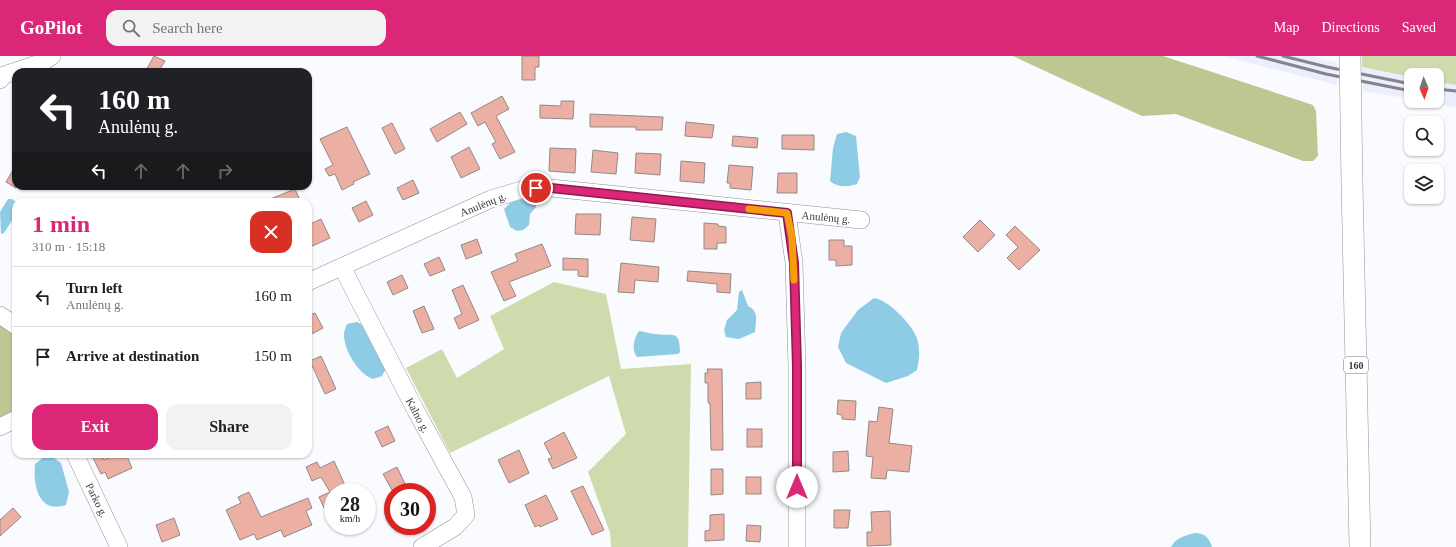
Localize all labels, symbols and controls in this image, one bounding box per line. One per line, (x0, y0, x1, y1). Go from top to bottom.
search box (106, 10, 386, 46)
text: GoPilot (20, 17, 82, 38)
icon: search (120, 17, 142, 39)
text: Search here (152, 20, 223, 36)
text: Map (1274, 20, 1299, 35)
text: Directions (1321, 20, 1380, 35)
text: Saved (1402, 20, 1436, 35)
north arrow (1404, 68, 1444, 108)
map controls (1404, 68, 1444, 204)
icon: left (32, 84, 84, 136)
text: 160 m (98, 84, 170, 115)
button: search (1404, 116, 1444, 156)
text: Anulėnų g. (98, 117, 178, 137)
icon: left (88, 160, 110, 182)
icon: ahead (130, 160, 152, 182)
icon: ahead (172, 160, 194, 182)
icon: right (214, 160, 236, 182)
button: layers (1404, 164, 1444, 204)
pin (519, 171, 553, 205)
icon: arrive (525, 177, 547, 199)
street label: Anulėnų g. (458, 189, 508, 219)
street label: Anulėnų g. (801, 209, 851, 225)
text: 1 min (32, 211, 90, 237)
button: close (250, 211, 292, 253)
text: 310 m · 15:18 (32, 239, 105, 254)
text: Turn left (66, 280, 123, 296)
icon: left (32, 286, 54, 308)
text: 160 m (254, 288, 292, 304)
text: Anulėnų g. (66, 297, 124, 312)
icon: arrive (32, 346, 54, 368)
text: Arrive at destination (66, 348, 199, 364)
text: 150 m (254, 348, 292, 364)
road number: 160 (1344, 357, 1368, 373)
street label: Kalno g. (404, 395, 432, 435)
button: Exit (32, 404, 158, 450)
button: Share (166, 404, 292, 450)
position arrow (776, 466, 818, 508)
street label: Parko g. (84, 481, 111, 519)
speed limit sign: 30 (384, 483, 436, 535)
text: 28 (340, 493, 360, 515)
text: km/h (340, 513, 360, 524)

